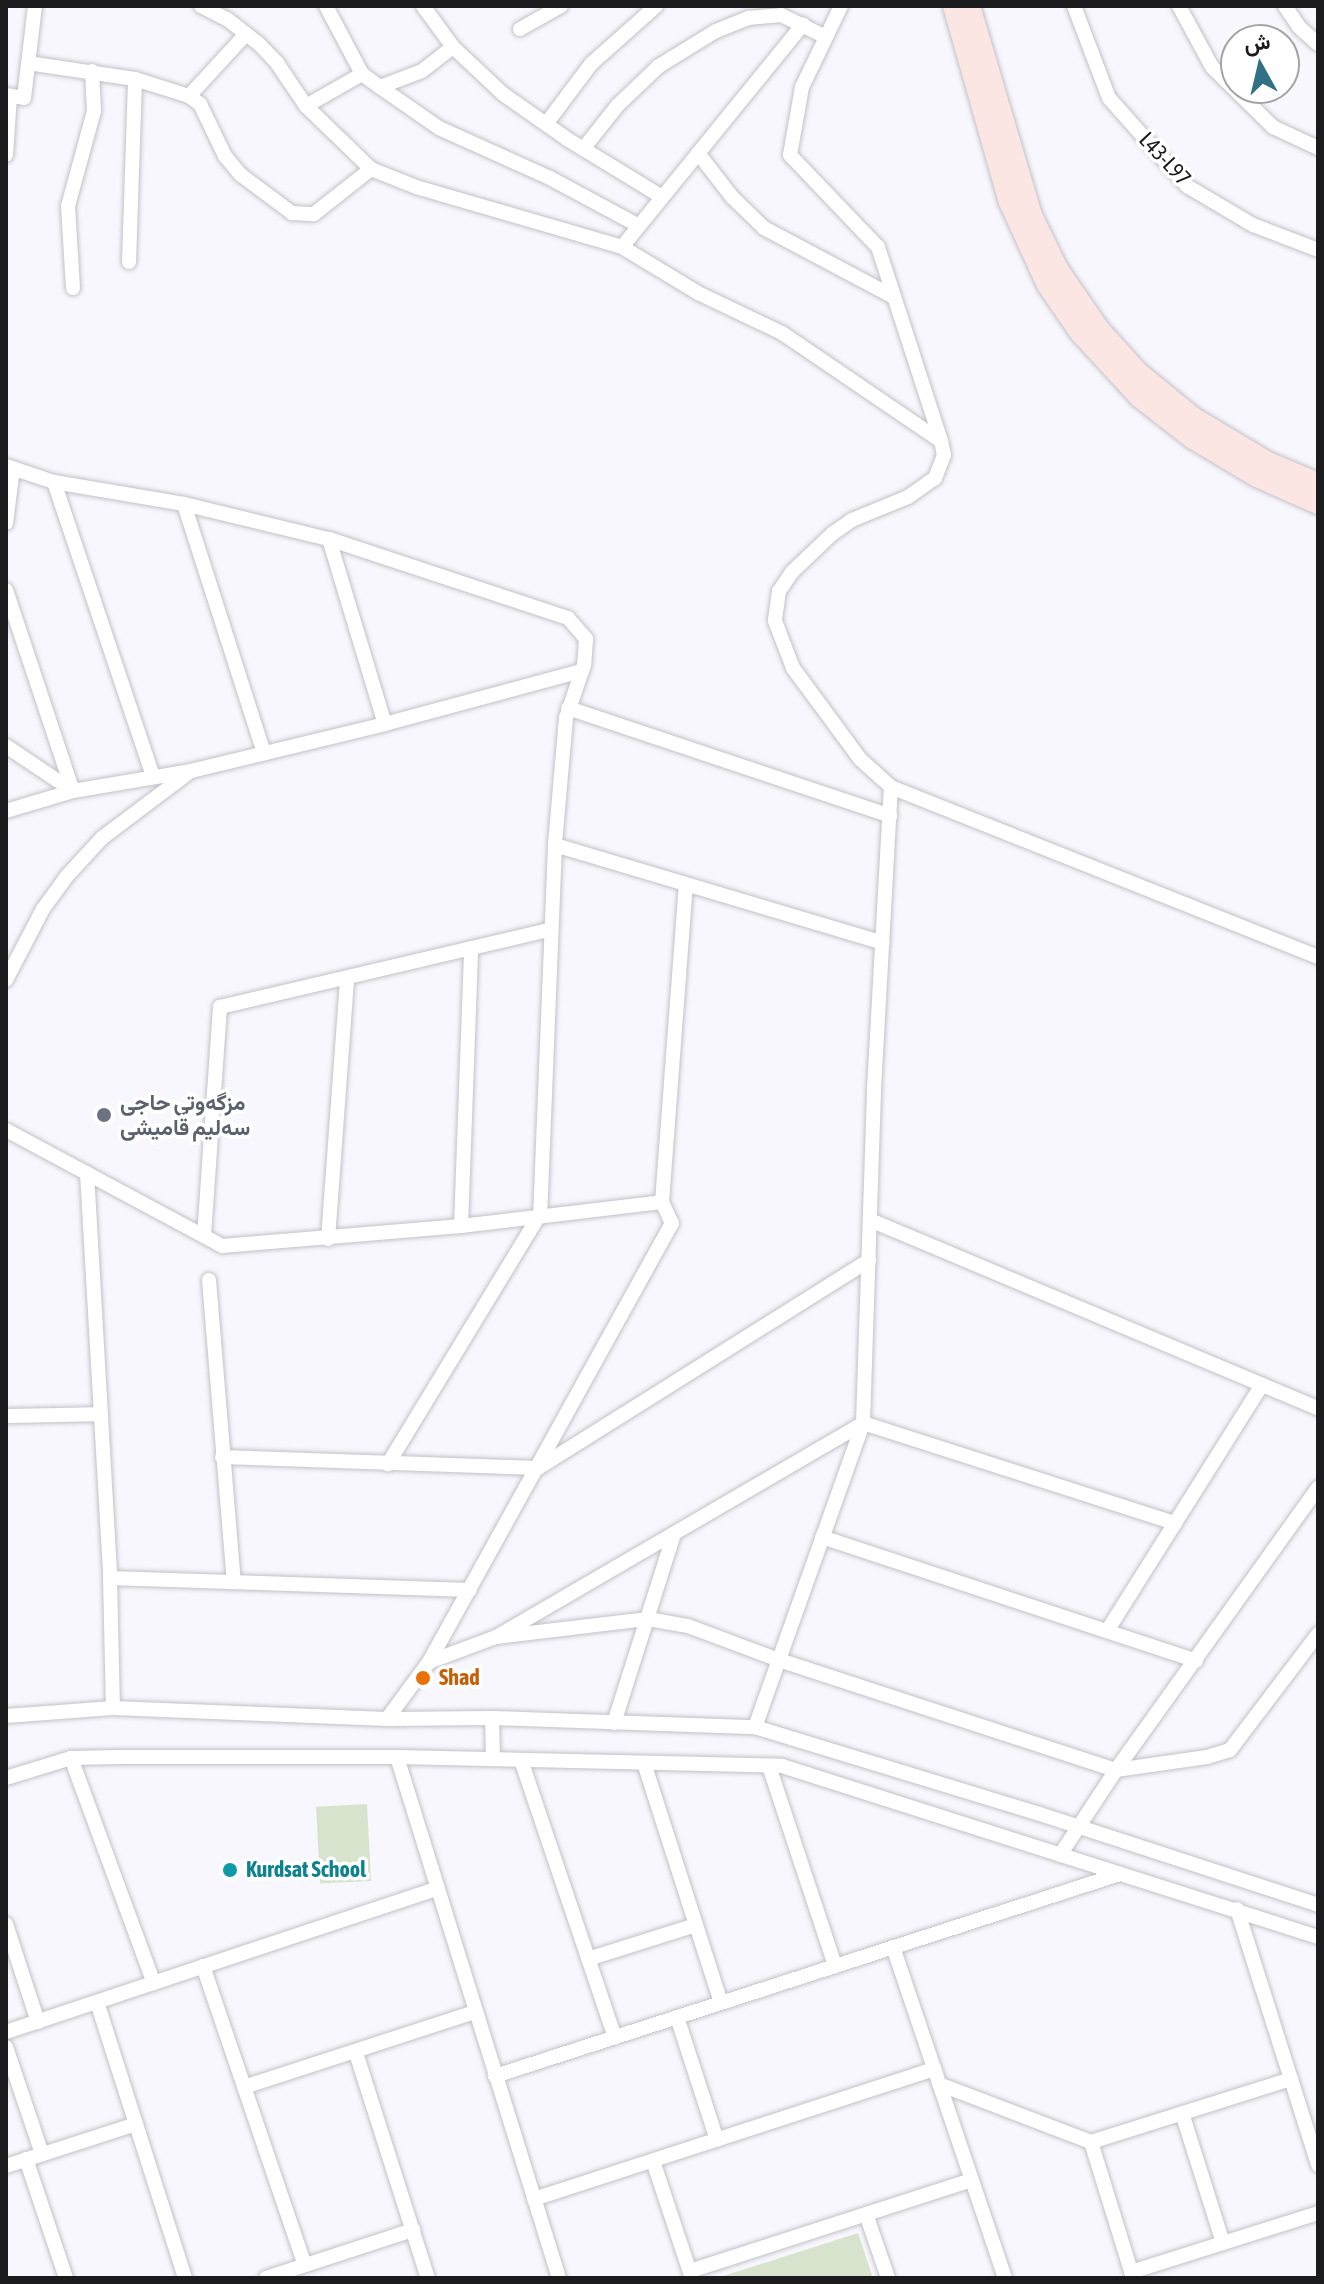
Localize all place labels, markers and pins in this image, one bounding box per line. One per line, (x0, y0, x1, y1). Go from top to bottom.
place label: مزگەوتی حاجی سەلیم قامیشی (120, 1089, 250, 1140)
marker: مزگەوتی حاجی سەلیم قامیشی (95, 1106, 113, 1124)
place label: Shad (439, 1665, 480, 1691)
marker: Shad (414, 1669, 432, 1687)
place label: Kurdsat School (246, 1857, 366, 1883)
marker: Kurdsat School (221, 1861, 239, 1879)

